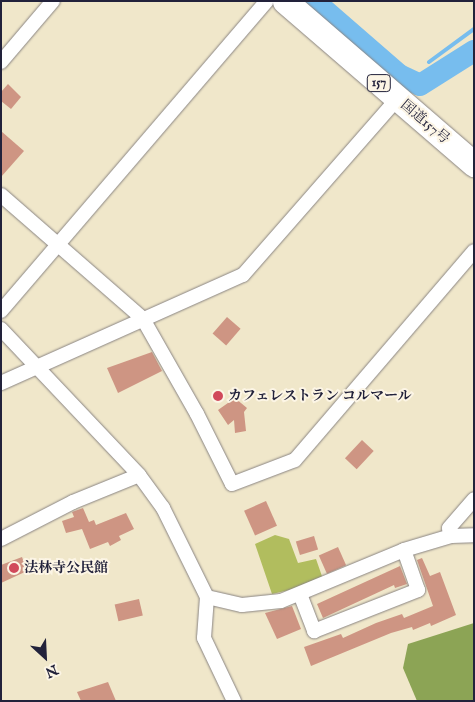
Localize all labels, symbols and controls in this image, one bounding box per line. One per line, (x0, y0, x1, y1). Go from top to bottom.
road number: 157 (366, 74, 392, 92)
street label: 国道157号 (397, 97, 453, 147)
place label: カフェレストラン コルマール (228, 388, 413, 404)
marker: カフェレストラン コルマール (212, 390, 224, 402)
place label: 法林寺公民館 (24, 560, 108, 576)
marker: 法林寺公民館 (8, 562, 20, 574)
north arrow (20, 632, 70, 682)
text: N (42, 660, 61, 681)

